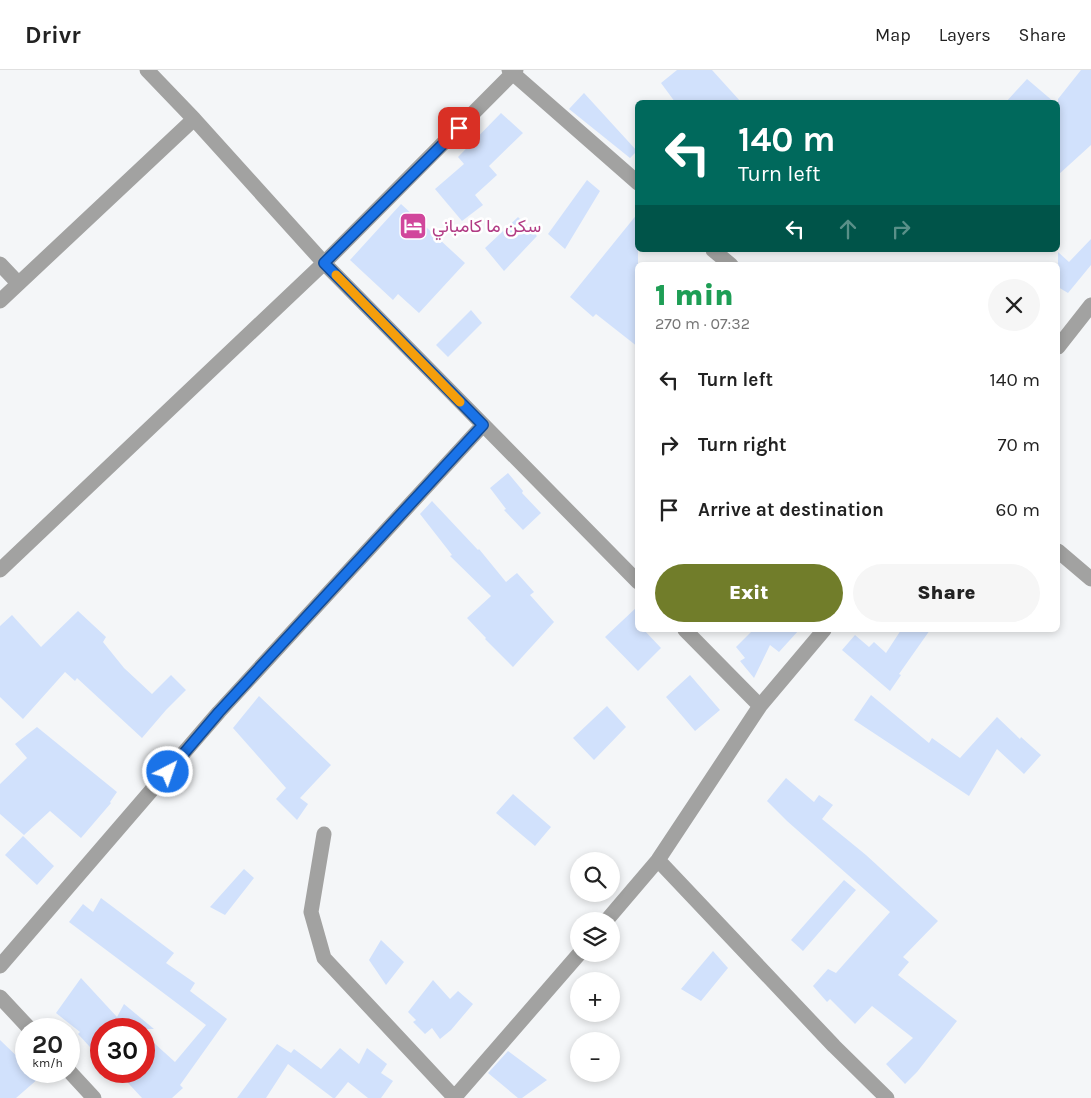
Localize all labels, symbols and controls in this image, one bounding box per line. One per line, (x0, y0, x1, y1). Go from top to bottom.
text: Drivr (25, 21, 81, 49)
text: Map (875, 24, 911, 46)
text: Layers (939, 24, 991, 46)
text: Share (1019, 24, 1066, 46)
pin (438, 107, 480, 149)
icon: arrive (445, 114, 473, 142)
text: 140 m (738, 119, 836, 160)
icon: left (655, 120, 720, 185)
text: Turn left (738, 161, 821, 187)
hotel icon: سكن ما كامباني (398, 211, 428, 241)
place label: سكن ما كامباني (432, 215, 541, 241)
icon: left (781, 215, 809, 243)
icon: ahead (834, 215, 862, 243)
icon: right (887, 215, 915, 243)
text: 1 min (655, 277, 734, 313)
button: close (988, 279, 1040, 331)
text: 270 m · 07:32 (655, 314, 750, 333)
icon: left (655, 366, 683, 394)
text: Turn left (698, 369, 773, 391)
text: 140 m (990, 369, 1040, 391)
icon: right (655, 431, 683, 459)
text: Turn right (698, 434, 787, 456)
text: 70 m (998, 434, 1040, 456)
icon: arrive (655, 496, 683, 524)
text: Arrive at destination (698, 499, 884, 521)
text: 60 m (996, 499, 1040, 521)
button: Exit (655, 564, 843, 622)
button: Share (853, 564, 1040, 622)
position arrow (141, 745, 193, 797)
map controls (570, 852, 620, 1082)
button: search (570, 852, 620, 902)
button: layers (570, 912, 620, 962)
button: + (570, 972, 620, 1022)
speed limit sign: 30 (90, 1018, 155, 1083)
text: 20 (32, 1030, 63, 1059)
button: − (570, 1032, 620, 1082)
text: km/h (32, 1056, 63, 1070)

